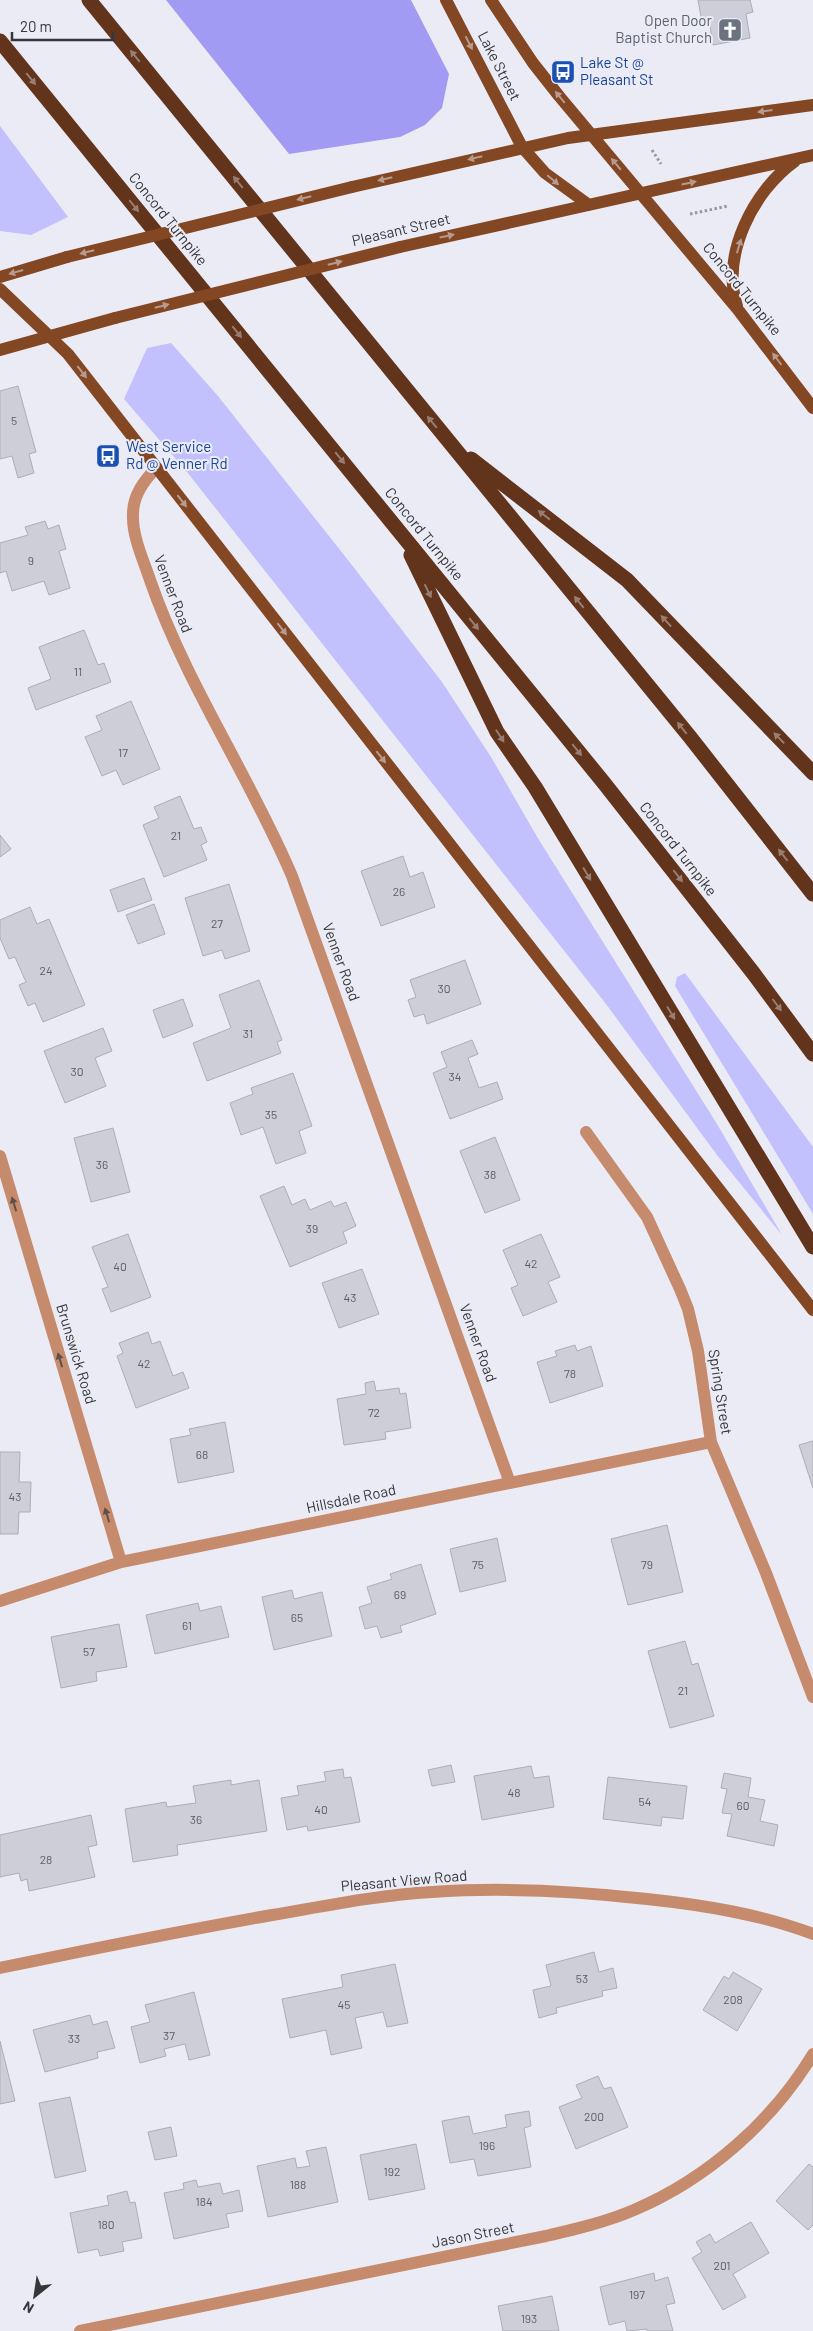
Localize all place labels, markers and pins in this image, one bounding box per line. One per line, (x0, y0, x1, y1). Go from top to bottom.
place label: Open Door Baptist Church (615, 11, 713, 46)
church icon: Open Door Baptist Church (717, 17, 743, 43)
place label: Lake St @ Pleasant St (580, 53, 654, 88)
bus stop icon: Lake St @ Pleasant St (550, 59, 576, 85)
place label: West Service Rd @ Venner Rd (126, 437, 228, 472)
bus stop icon: West Service Rd @ Venner Rd (95, 443, 121, 469)

